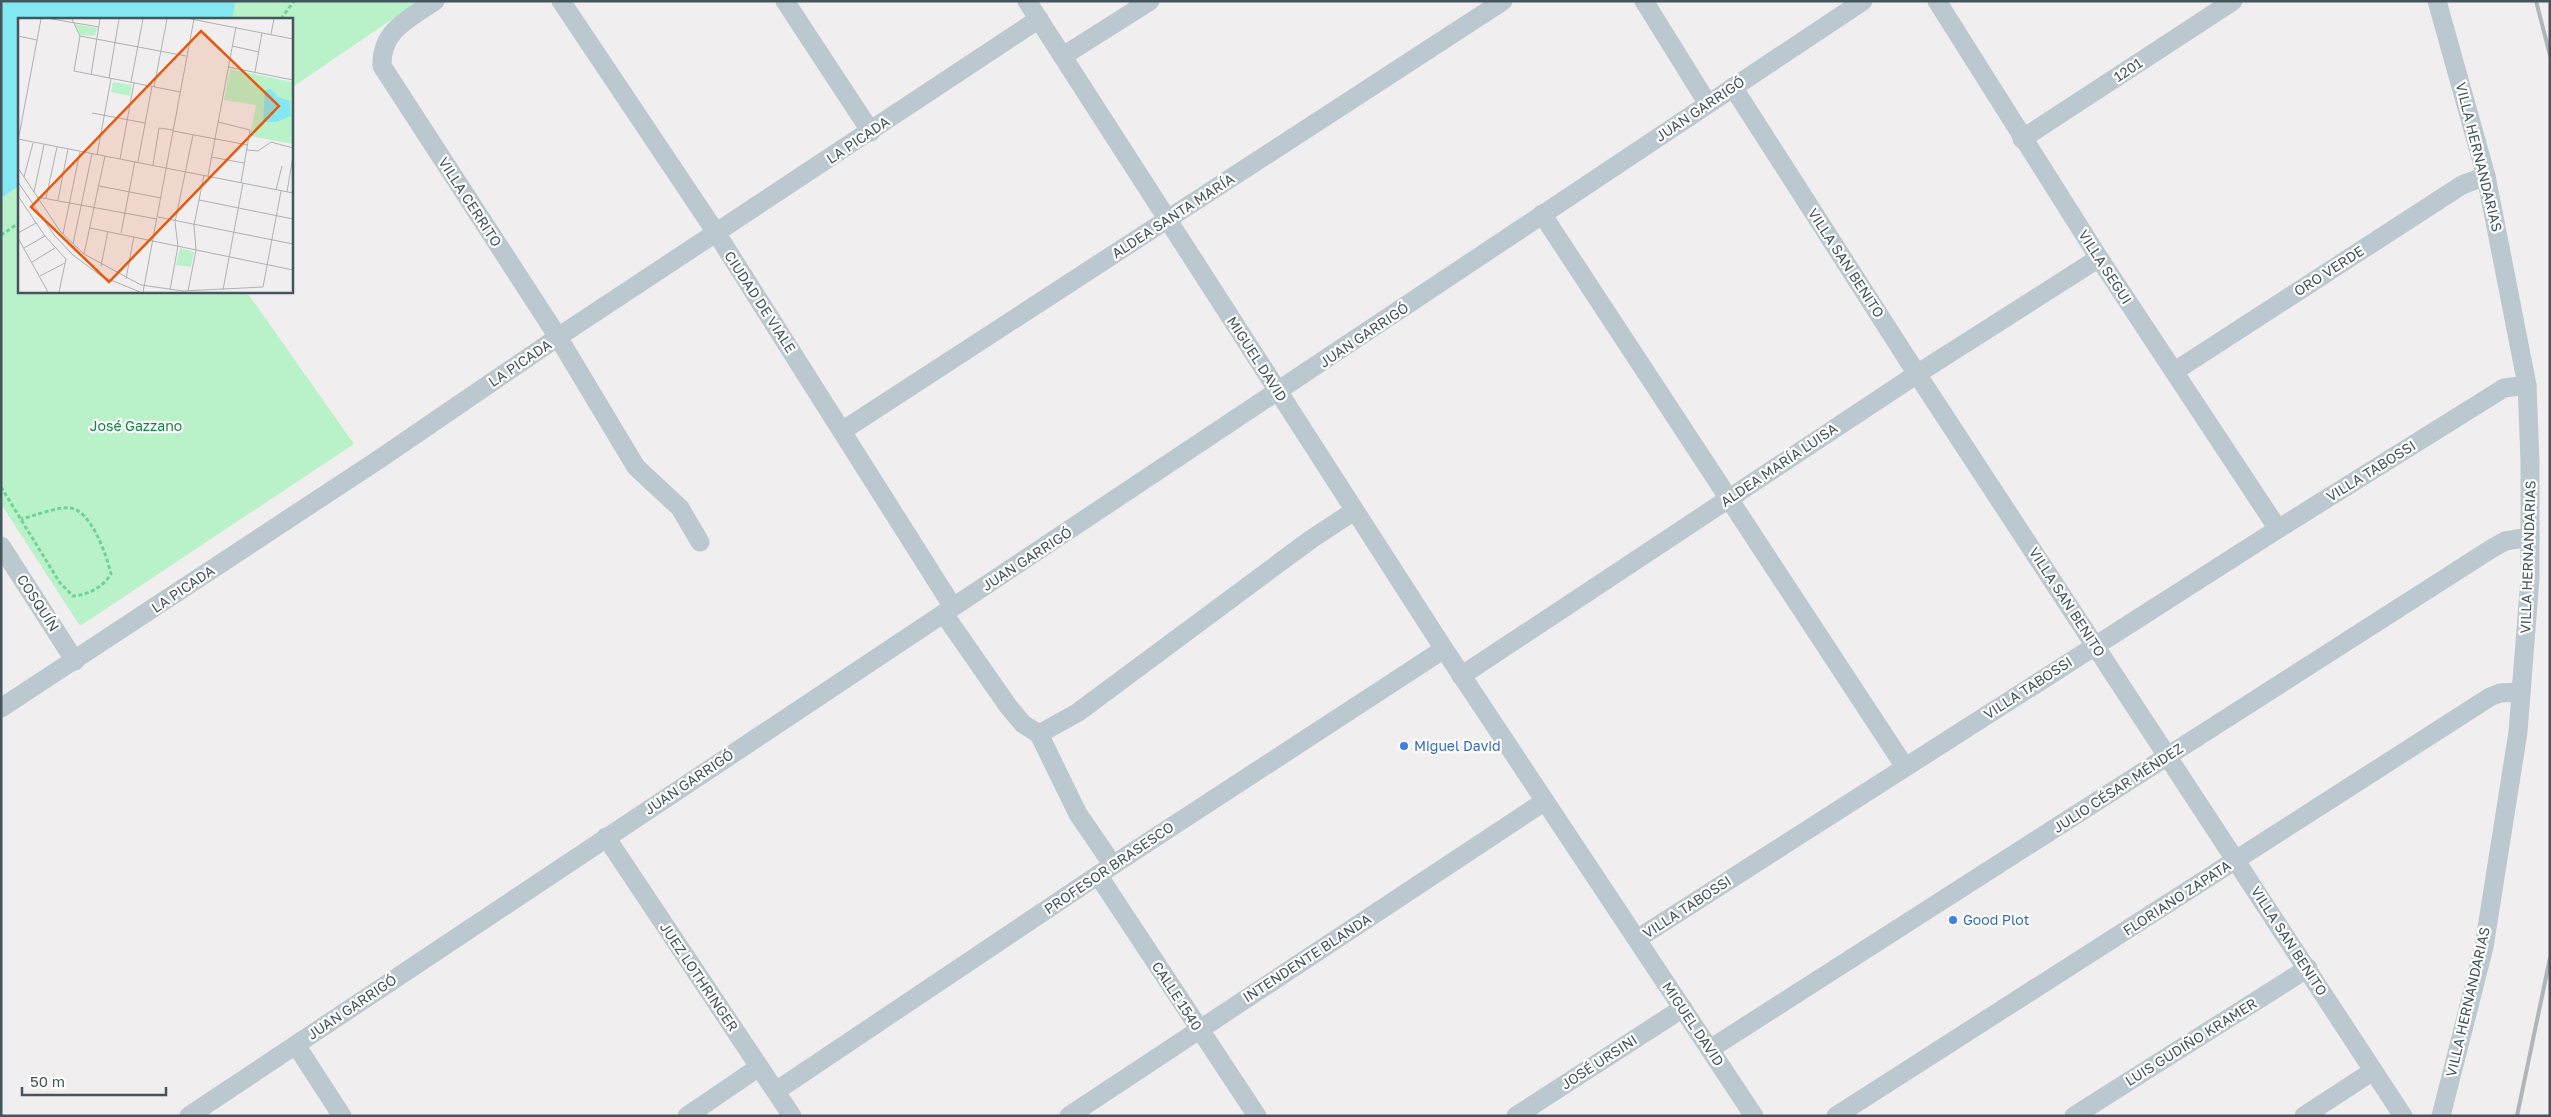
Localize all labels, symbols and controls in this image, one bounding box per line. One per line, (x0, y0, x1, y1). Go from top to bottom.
inset map (18, 18, 292, 292)
street label: 1201 (2110, 54, 2145, 85)
street label: JUAN GARRIGÓ (1652, 73, 1747, 145)
street label: VILLA HERNANDARIAS (2453, 80, 2506, 233)
street label: LA PICADA (823, 112, 893, 167)
street label: VILLA CERRITO (435, 154, 506, 250)
street label: ALDEA SANTA MARÍA (1108, 169, 1238, 262)
street label: VILLA SAN BENITO (1805, 205, 1888, 321)
street label: VILLA SEGUI (2075, 226, 2136, 307)
street label: ORO VERDE (2291, 242, 2367, 299)
street label: CIUDAD DE VIALE (721, 248, 800, 356)
street label: JUAN GARRIGÓ (1316, 299, 1411, 371)
street label: MIGUEL DAVID (1224, 313, 1291, 404)
street label: LA PICADA (485, 335, 555, 390)
park label: José Gazzano (90, 417, 182, 434)
street label: ALDEA MARÍA LUISA (1717, 419, 1841, 510)
street label: VILLA TABOSSI (2323, 436, 2418, 505)
street label: VILLA HERNANDARIAS (2516, 480, 2539, 634)
street label: JUAN GARRIGÓ (979, 523, 1075, 594)
street label: VILLA SAN BENITO (2026, 544, 2109, 660)
street label: LA PICADA (148, 561, 218, 616)
street label: COSQUÍN (14, 571, 63, 634)
street label: VILLA TABOSSI (1980, 653, 2075, 722)
place label: Miguel David (1414, 737, 1501, 754)
street label: JULIO CÉSAR MÉNDEZ (2050, 739, 2186, 836)
marker: Miguel David (1398, 740, 1410, 752)
street label: JUAN GARRIGÓ (641, 746, 736, 818)
street label: PROFESOR BRASESCO (1041, 818, 1177, 917)
street label: FLORIANO ZAPATA (2120, 856, 2234, 939)
street label: VILLA TABOSSI (1639, 872, 1734, 941)
street label: VILLA SAN BENITO (2248, 883, 2331, 999)
street label: INTENDENTE BLANDA (1239, 909, 1374, 1005)
place label: Good Plot (1963, 911, 2029, 928)
marker: Good Plot (1947, 914, 1959, 926)
street label: JUEZ LOTHRINGER (657, 919, 742, 1034)
street label: VILLA HERNANDARIAS (2442, 925, 2493, 1079)
street label: CALLE 1540 (1149, 958, 1206, 1033)
street label: JUAN GARRIGÓ (304, 971, 399, 1043)
street label: MIGUEL DAVID (1659, 978, 1728, 1069)
street label: LUIS GUDIÑO KRAMER (2122, 994, 2260, 1089)
street label: JOSÉ URSINI (1558, 1031, 1640, 1092)
scale bar (22, 1064, 166, 1096)
text: 50 m (30, 1072, 65, 1090)

